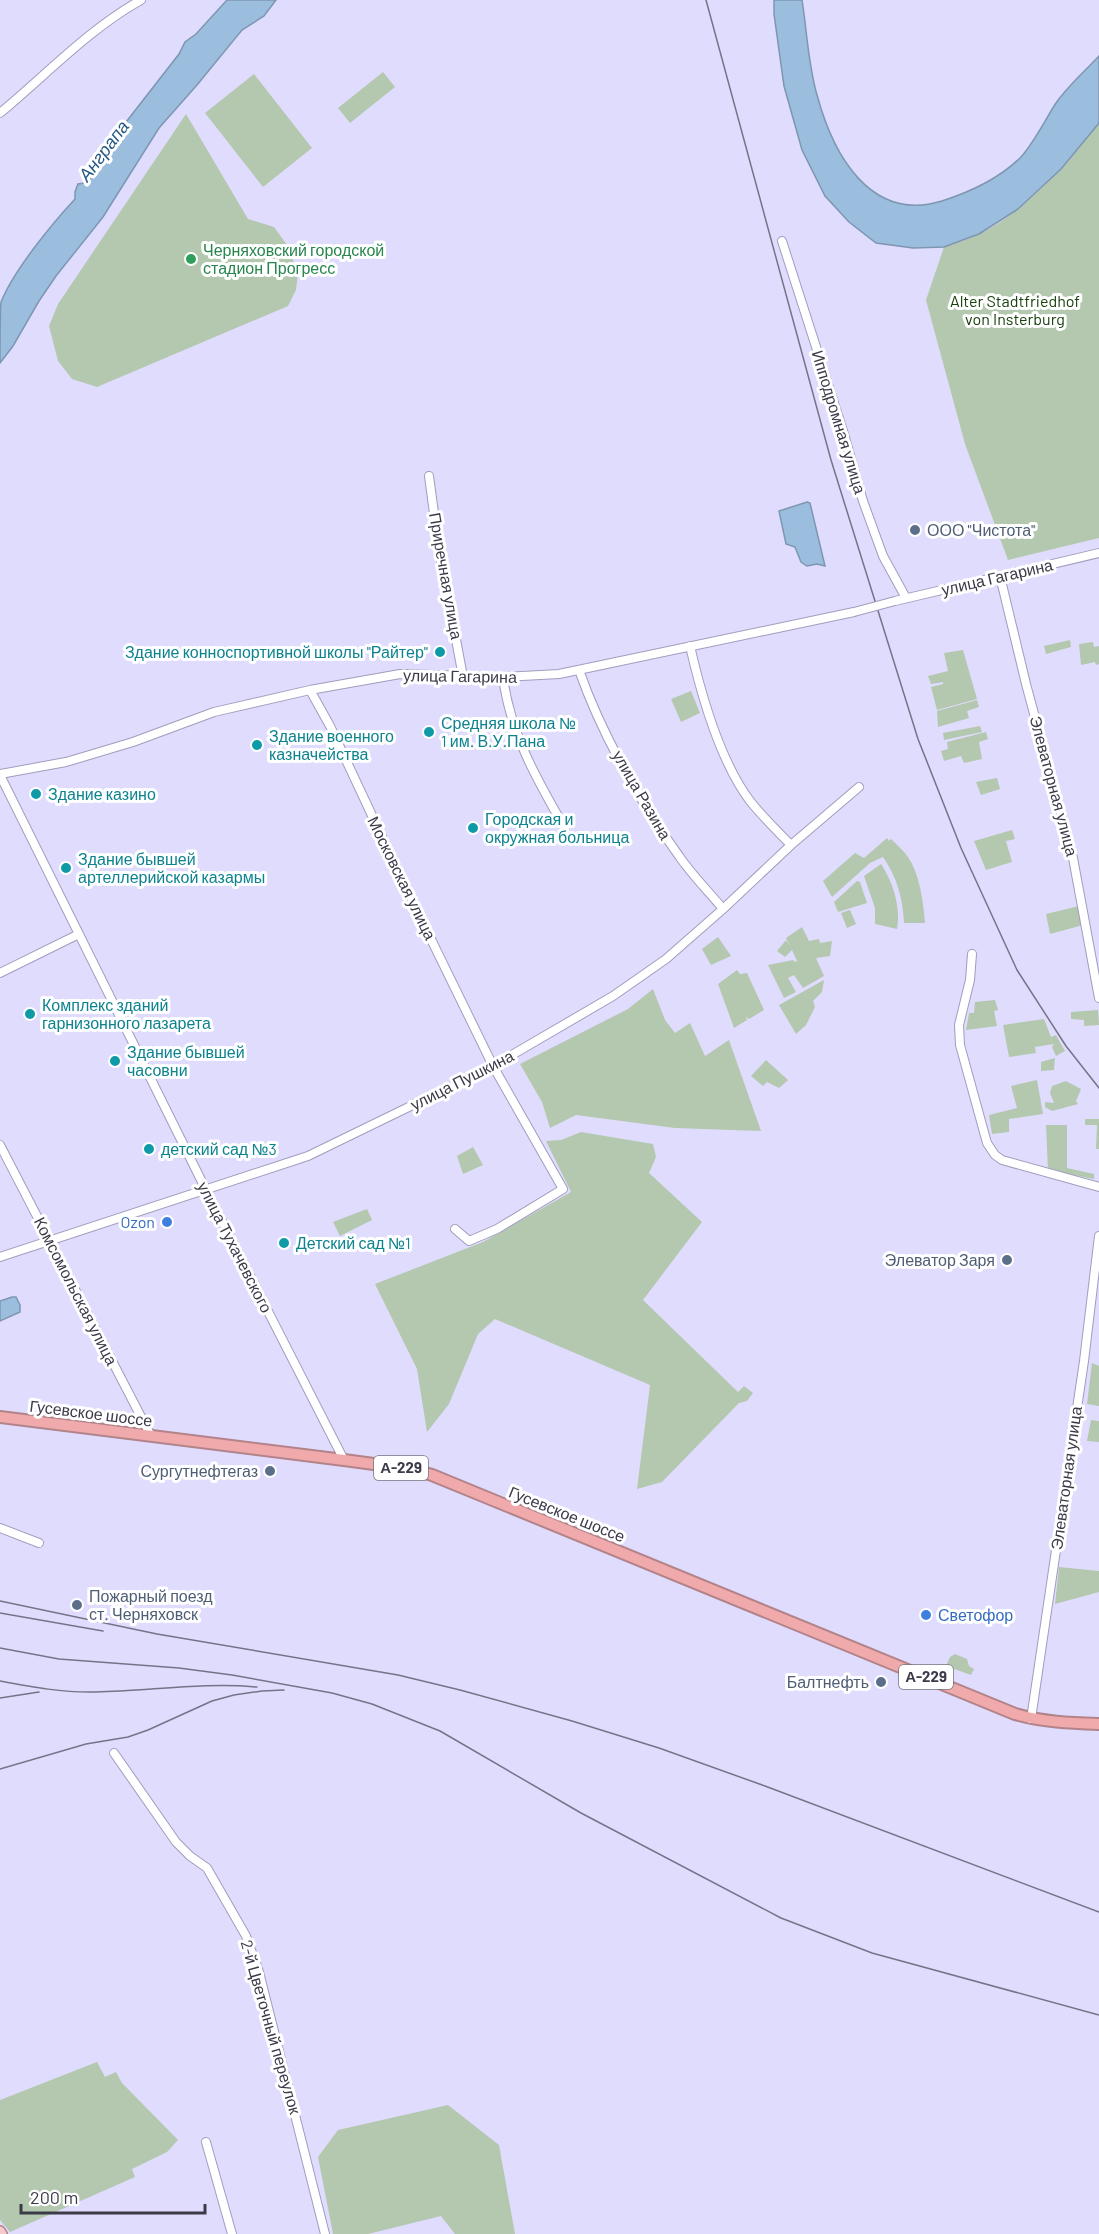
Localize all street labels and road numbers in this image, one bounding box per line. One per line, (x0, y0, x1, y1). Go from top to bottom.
street label: Ипподромная улица (809, 348, 870, 496)
street label: Приречная улица (426, 511, 467, 641)
street label: улица Гагарина (939, 554, 1055, 599)
street label: улица Гагарина (403, 665, 517, 686)
street label: Элеваторная улица (1027, 714, 1082, 858)
street label: улица Разина (609, 747, 676, 843)
street label: Московская улица (364, 813, 441, 943)
street label: улица Пушкина (407, 1045, 517, 1114)
street label: улица Тухачевского (194, 1178, 277, 1316)
street label: Комсомольская улица (31, 1214, 122, 1368)
street label: Гусевское шоссе (29, 1396, 154, 1429)
street label: Элеваторная улица (1046, 1405, 1085, 1551)
road number: А-229 (374, 1456, 428, 1480)
street label: Гусевское шоссе (506, 1482, 628, 1546)
road number: А-229 (899, 1665, 953, 1689)
street label: 2-й Цветочный переулок (238, 1938, 306, 2117)

